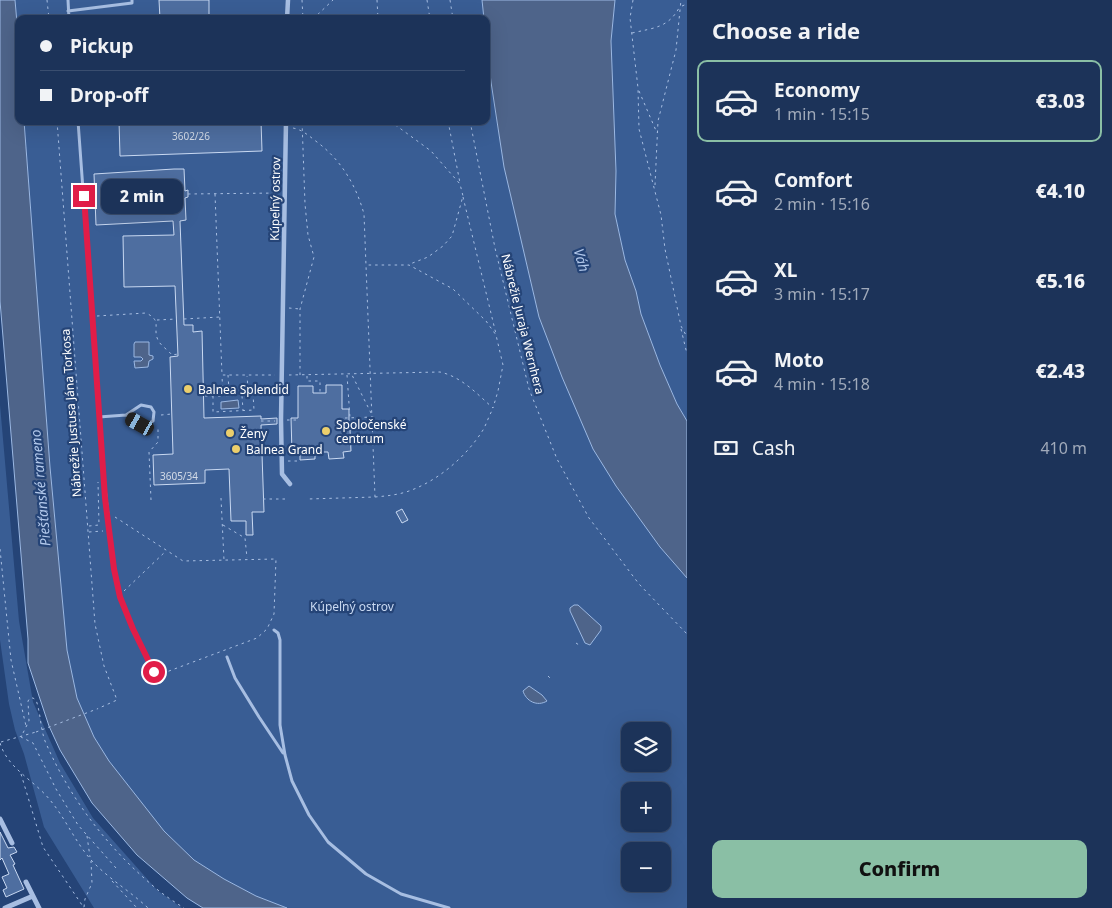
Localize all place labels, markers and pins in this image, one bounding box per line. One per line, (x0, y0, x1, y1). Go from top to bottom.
place label: Balnea Splendid (198, 381, 289, 398)
marker: Balnea Splendid (182, 383, 194, 395)
place label: Spoločenské centrum (336, 416, 407, 447)
place label: Ženy (240, 425, 268, 442)
marker: Spoločenské centrum (320, 425, 332, 437)
marker: Ženy (224, 427, 236, 439)
place label: Balnea Grand (246, 441, 323, 458)
marker: Balnea Grand (230, 443, 242, 455)

